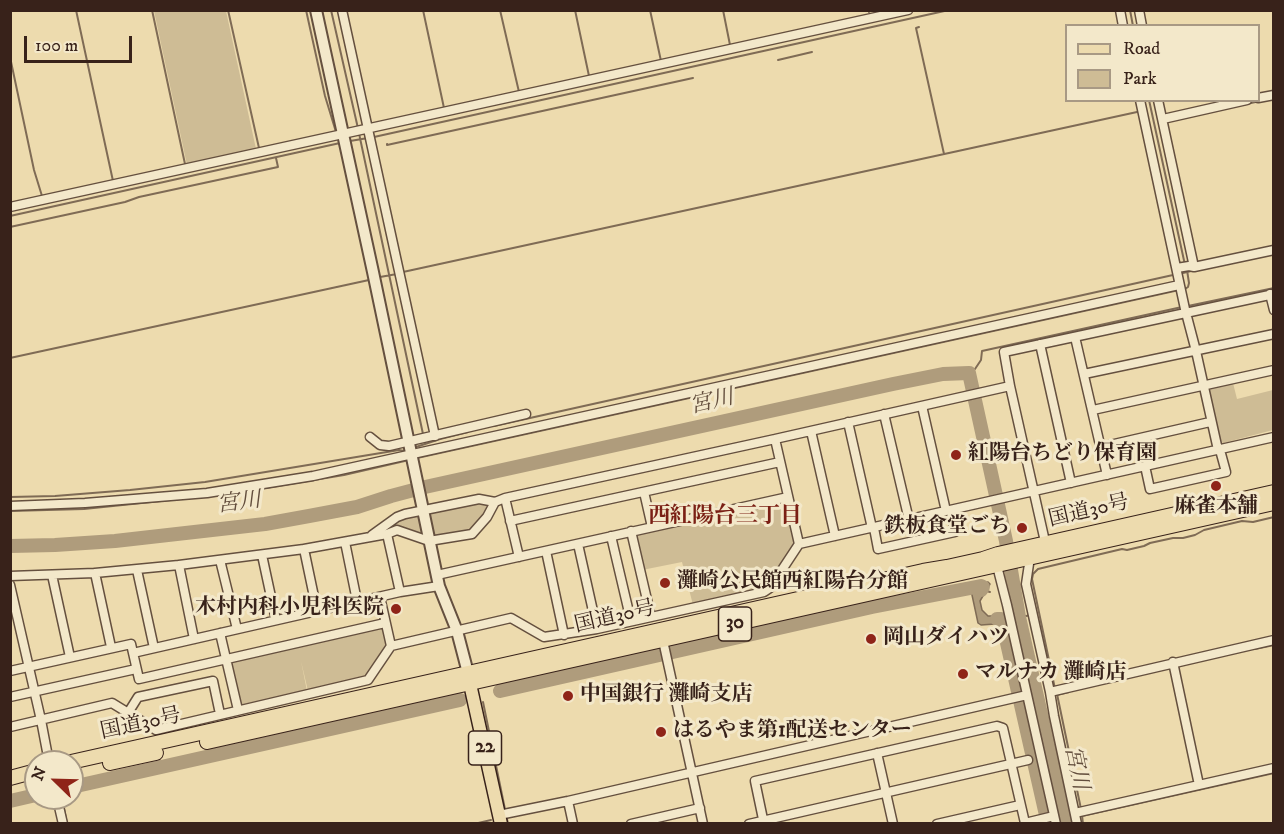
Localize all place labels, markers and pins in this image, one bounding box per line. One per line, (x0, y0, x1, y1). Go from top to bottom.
place label: 紅陽台ちどり保育園 (968, 442, 1157, 468)
marker: 紅陽台ちどり保育園 (949, 448, 963, 462)
marker: 麻雀本舗 (1209, 479, 1223, 493)
place label: 麻雀本舗 (1174, 495, 1258, 521)
place label: 鉄板食堂ごち (884, 515, 1010, 541)
marker: 鉄板食堂ごち (1015, 521, 1029, 535)
place label: 灘崎公民館西紅陽台分館 (677, 570, 908, 596)
marker: 灘崎公民館西紅陽台分館 (658, 576, 672, 590)
place label: 木村内科小児科医院 (195, 596, 384, 622)
marker: 木村内科小児科医院 (389, 602, 403, 616)
place label: 岡山ダイハツ (883, 626, 1009, 652)
marker: 岡山ダイハツ (864, 632, 878, 646)
place label: マルナカ 灘崎店 (975, 661, 1127, 687)
marker: マルナカ 灘崎店 (956, 667, 970, 681)
place label: 中国銀行 灘崎支店 (580, 683, 753, 709)
marker: 中国銀行 灘崎支店 (561, 689, 575, 703)
place label: はるやま第1配送センター (673, 719, 912, 745)
marker: はるやま第1配送センター (654, 725, 668, 739)

